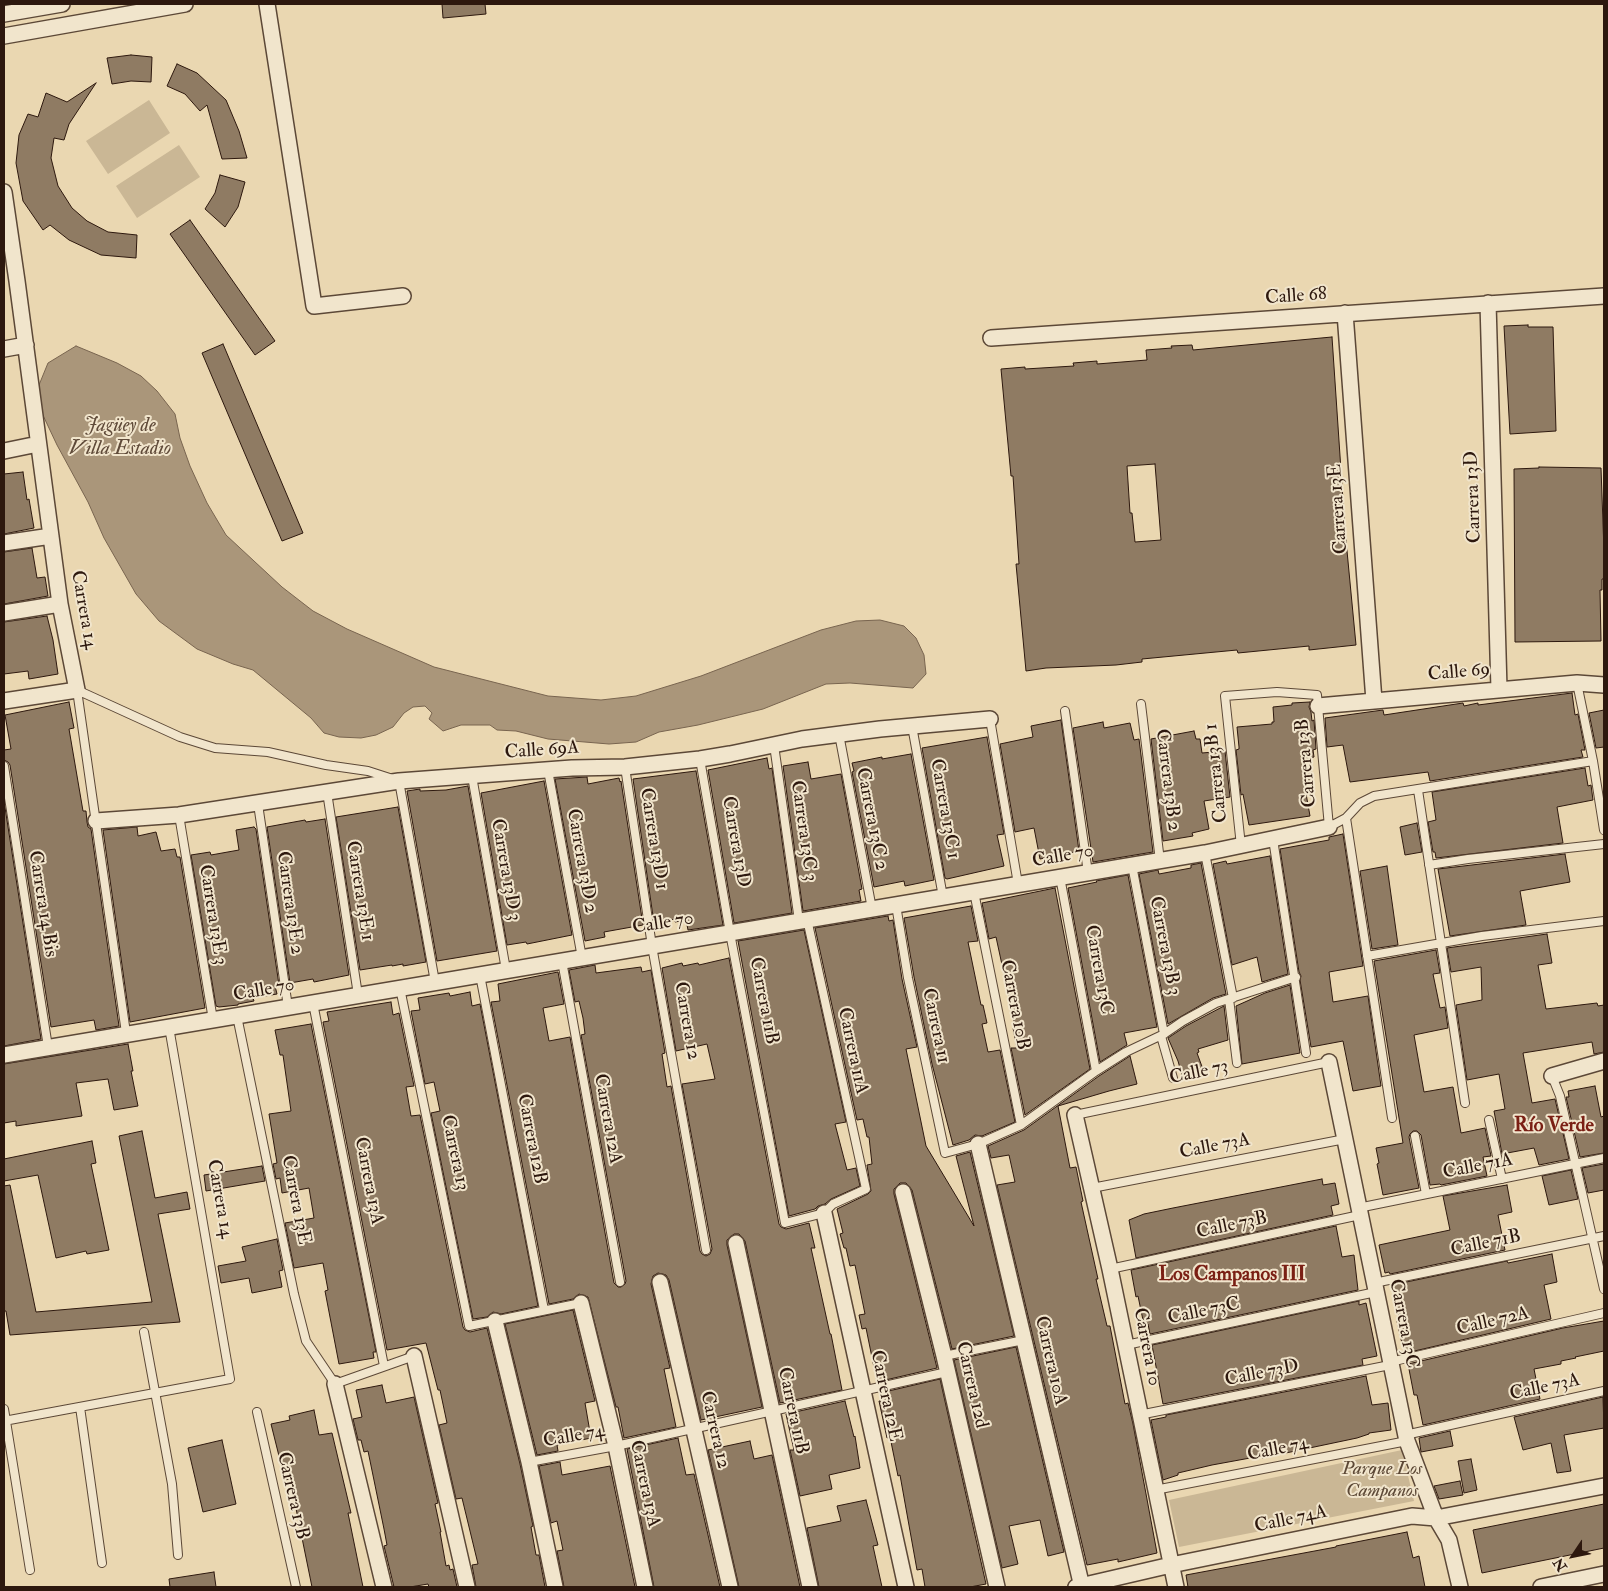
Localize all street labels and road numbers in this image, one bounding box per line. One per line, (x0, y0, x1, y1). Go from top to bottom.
street label: Calle 68 (1264, 283, 1328, 311)
street label: Carrera 13D (1461, 451, 1487, 543)
street label: Carrera 13E (1324, 463, 1354, 555)
street label: Carrera 14 (65, 569, 101, 651)
street label: Calle 69 (1427, 659, 1491, 687)
street label: Carrera 13B (1292, 718, 1322, 808)
street label: Carrera 13B 1 (1200, 722, 1234, 824)
street label: Carrera 13B 2 (1149, 728, 1185, 832)
street label: Calle 69A (504, 737, 580, 765)
street label: Carrera 13C 1 (924, 757, 964, 861)
street label: Carrera 13C 2 (850, 766, 892, 872)
street label: Carrera 13C 3 (785, 779, 821, 883)
street label: Carrera 13D 1 (634, 786, 672, 892)
street label: Carrera 13D (716, 795, 754, 889)
street label: Carrera 13D 2 (561, 807, 601, 915)
street label: Carrera 13D 3 (485, 817, 525, 923)
street label: Carrera 13E 1 (340, 839, 378, 943)
street label: Calle 70 (1031, 840, 1095, 874)
street label: Carrera 14 Bis (22, 849, 62, 959)
street label: Carrera 13E 2 (270, 850, 308, 956)
street label: Carrera 13E 3 (193, 863, 231, 967)
street label: Carrera 13B 3 (1143, 895, 1185, 997)
street label: Calle 70 (631, 908, 695, 940)
street label: Carrera 13C (1079, 923, 1117, 1017)
street label: Carrera 11B (743, 955, 783, 1047)
street label: Carrera 10B (994, 958, 1034, 1052)
street label: Calle 70 (232, 974, 296, 1008)
street label: Carrera 12 (668, 980, 704, 1062)
street label: Carrera 11 (916, 986, 954, 1066)
street label: Carrera 11A (832, 1005, 872, 1097)
street label: Calle 73 (1168, 1056, 1230, 1090)
street label: Carrera 12A (588, 1072, 626, 1166)
street label: Carrera 12B (511, 1092, 551, 1186)
street label: Carrera 13 (435, 1113, 473, 1193)
street label: Calle 73A (1178, 1129, 1252, 1165)
street label: Carrera 13A (348, 1135, 388, 1227)
street label: Calle 71A (1441, 1149, 1515, 1185)
street label: Carrera 13E (275, 1153, 315, 1247)
street label: Carrera 14 (201, 1158, 237, 1240)
street label: Calle 73B (1195, 1207, 1269, 1245)
street label: Calle 71B (1449, 1225, 1523, 1263)
street label: Carrera 13C (1383, 1277, 1423, 1371)
street label: Calle 73C (1166, 1293, 1242, 1331)
street label: Calle 72A (1455, 1303, 1531, 1341)
street label: Carrera 10 (1127, 1306, 1165, 1388)
street label: Carrera 10A (1029, 1314, 1071, 1408)
street label: Carrera 12d (950, 1339, 992, 1431)
street label: Carrera 12E (864, 1348, 906, 1444)
street label: Calle 73D (1223, 1356, 1301, 1392)
street label: Carrera 11B (772, 1365, 812, 1457)
street label: Calle 73A (1508, 1369, 1582, 1407)
street label: Carrera 12 (694, 1389, 734, 1471)
street label: Calle 74 (542, 1420, 606, 1454)
street label: Calle 74 (1246, 1433, 1310, 1467)
street label: Carrera 13A (624, 1438, 664, 1530)
street label: Carrera 13B (271, 1450, 313, 1542)
street label: Calle 74A (1253, 1501, 1329, 1539)

